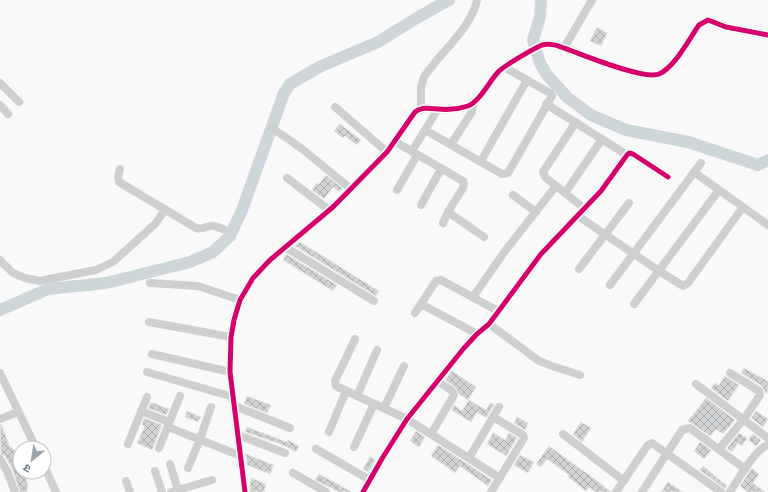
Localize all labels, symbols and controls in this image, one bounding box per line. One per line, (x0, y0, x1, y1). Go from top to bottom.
north arrow (12, 440, 52, 480)
text: उ (20, 461, 33, 476)

